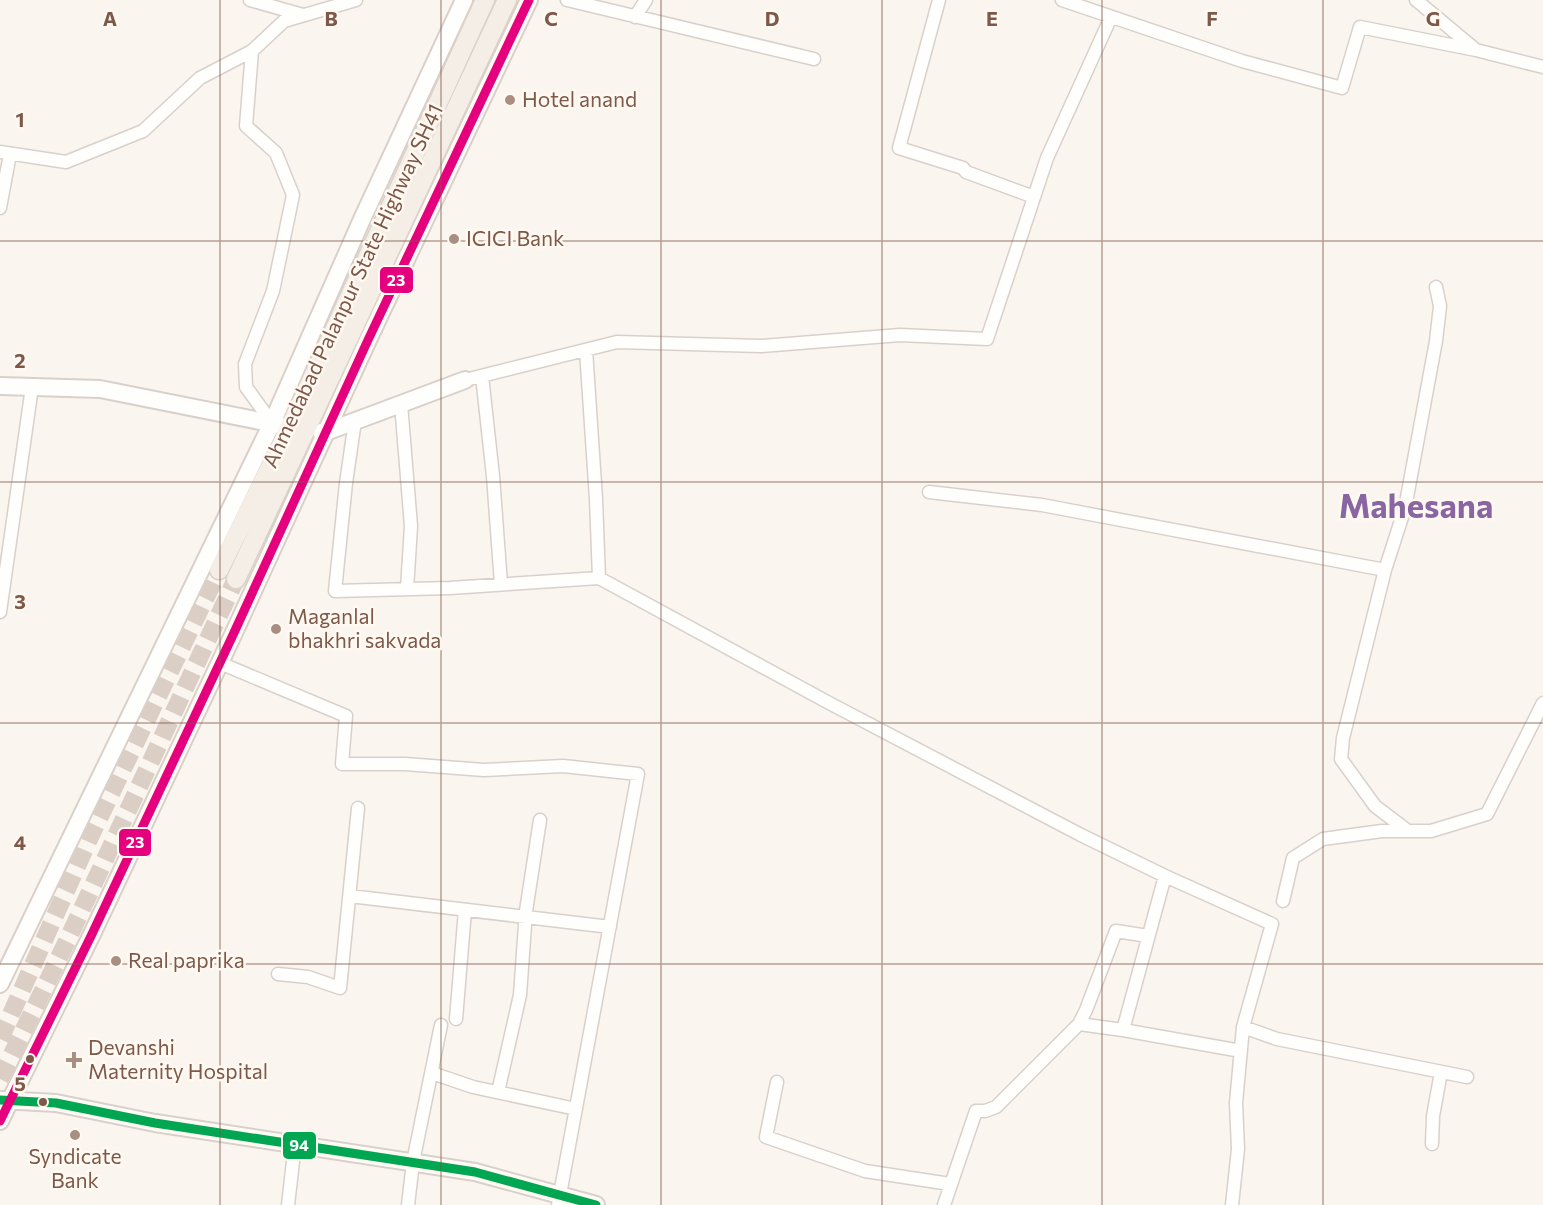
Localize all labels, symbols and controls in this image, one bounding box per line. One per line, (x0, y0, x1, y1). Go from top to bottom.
text: A (103, 6, 117, 30)
text: B (324, 6, 338, 30)
text: C (544, 6, 558, 30)
text: D (765, 6, 779, 30)
text: E (986, 6, 998, 30)
text: F (1206, 6, 1218, 30)
text: G (1426, 6, 1440, 30)
place label: Hotel anand (522, 86, 637, 111)
marker: Hotel anand (503, 93, 517, 107)
street label: Ahmedabad Palanpur State Highway SH41 (256, 100, 447, 471)
text: 1 (15, 107, 25, 131)
place label: ICICI Bank (466, 225, 564, 250)
marker: ICICI Bank (447, 232, 461, 246)
line badge: 23 (379, 266, 414, 294)
text: 23 (387, 270, 405, 289)
text: 2 (14, 348, 26, 372)
district label: Mahesana (1339, 484, 1493, 525)
text: 3 (14, 589, 26, 613)
place label: Maganlal bhakhri sakvada (288, 603, 441, 652)
marker: Maganlal bhakhri sakvada (269, 622, 283, 636)
line badge: 23 (118, 828, 152, 857)
text: 4 (14, 830, 26, 854)
text: 23 (126, 832, 144, 851)
place label: Real paprika (128, 947, 245, 972)
marker: Real paprika (109, 954, 123, 968)
place label: Devanshi Maternity Hospital (88, 1034, 268, 1083)
marker: Devanshi Maternity Hospital (65, 1051, 83, 1069)
unlabelled marker (24, 1053, 36, 1065)
text: 5 (14, 1071, 26, 1095)
unlabelled marker (37, 1096, 49, 1108)
marker: Syndicate Bank (68, 1128, 82, 1142)
line badge: 94 (282, 1131, 317, 1160)
text: 94 (289, 1135, 309, 1154)
place label: Syndicate Bank (28, 1143, 122, 1192)

